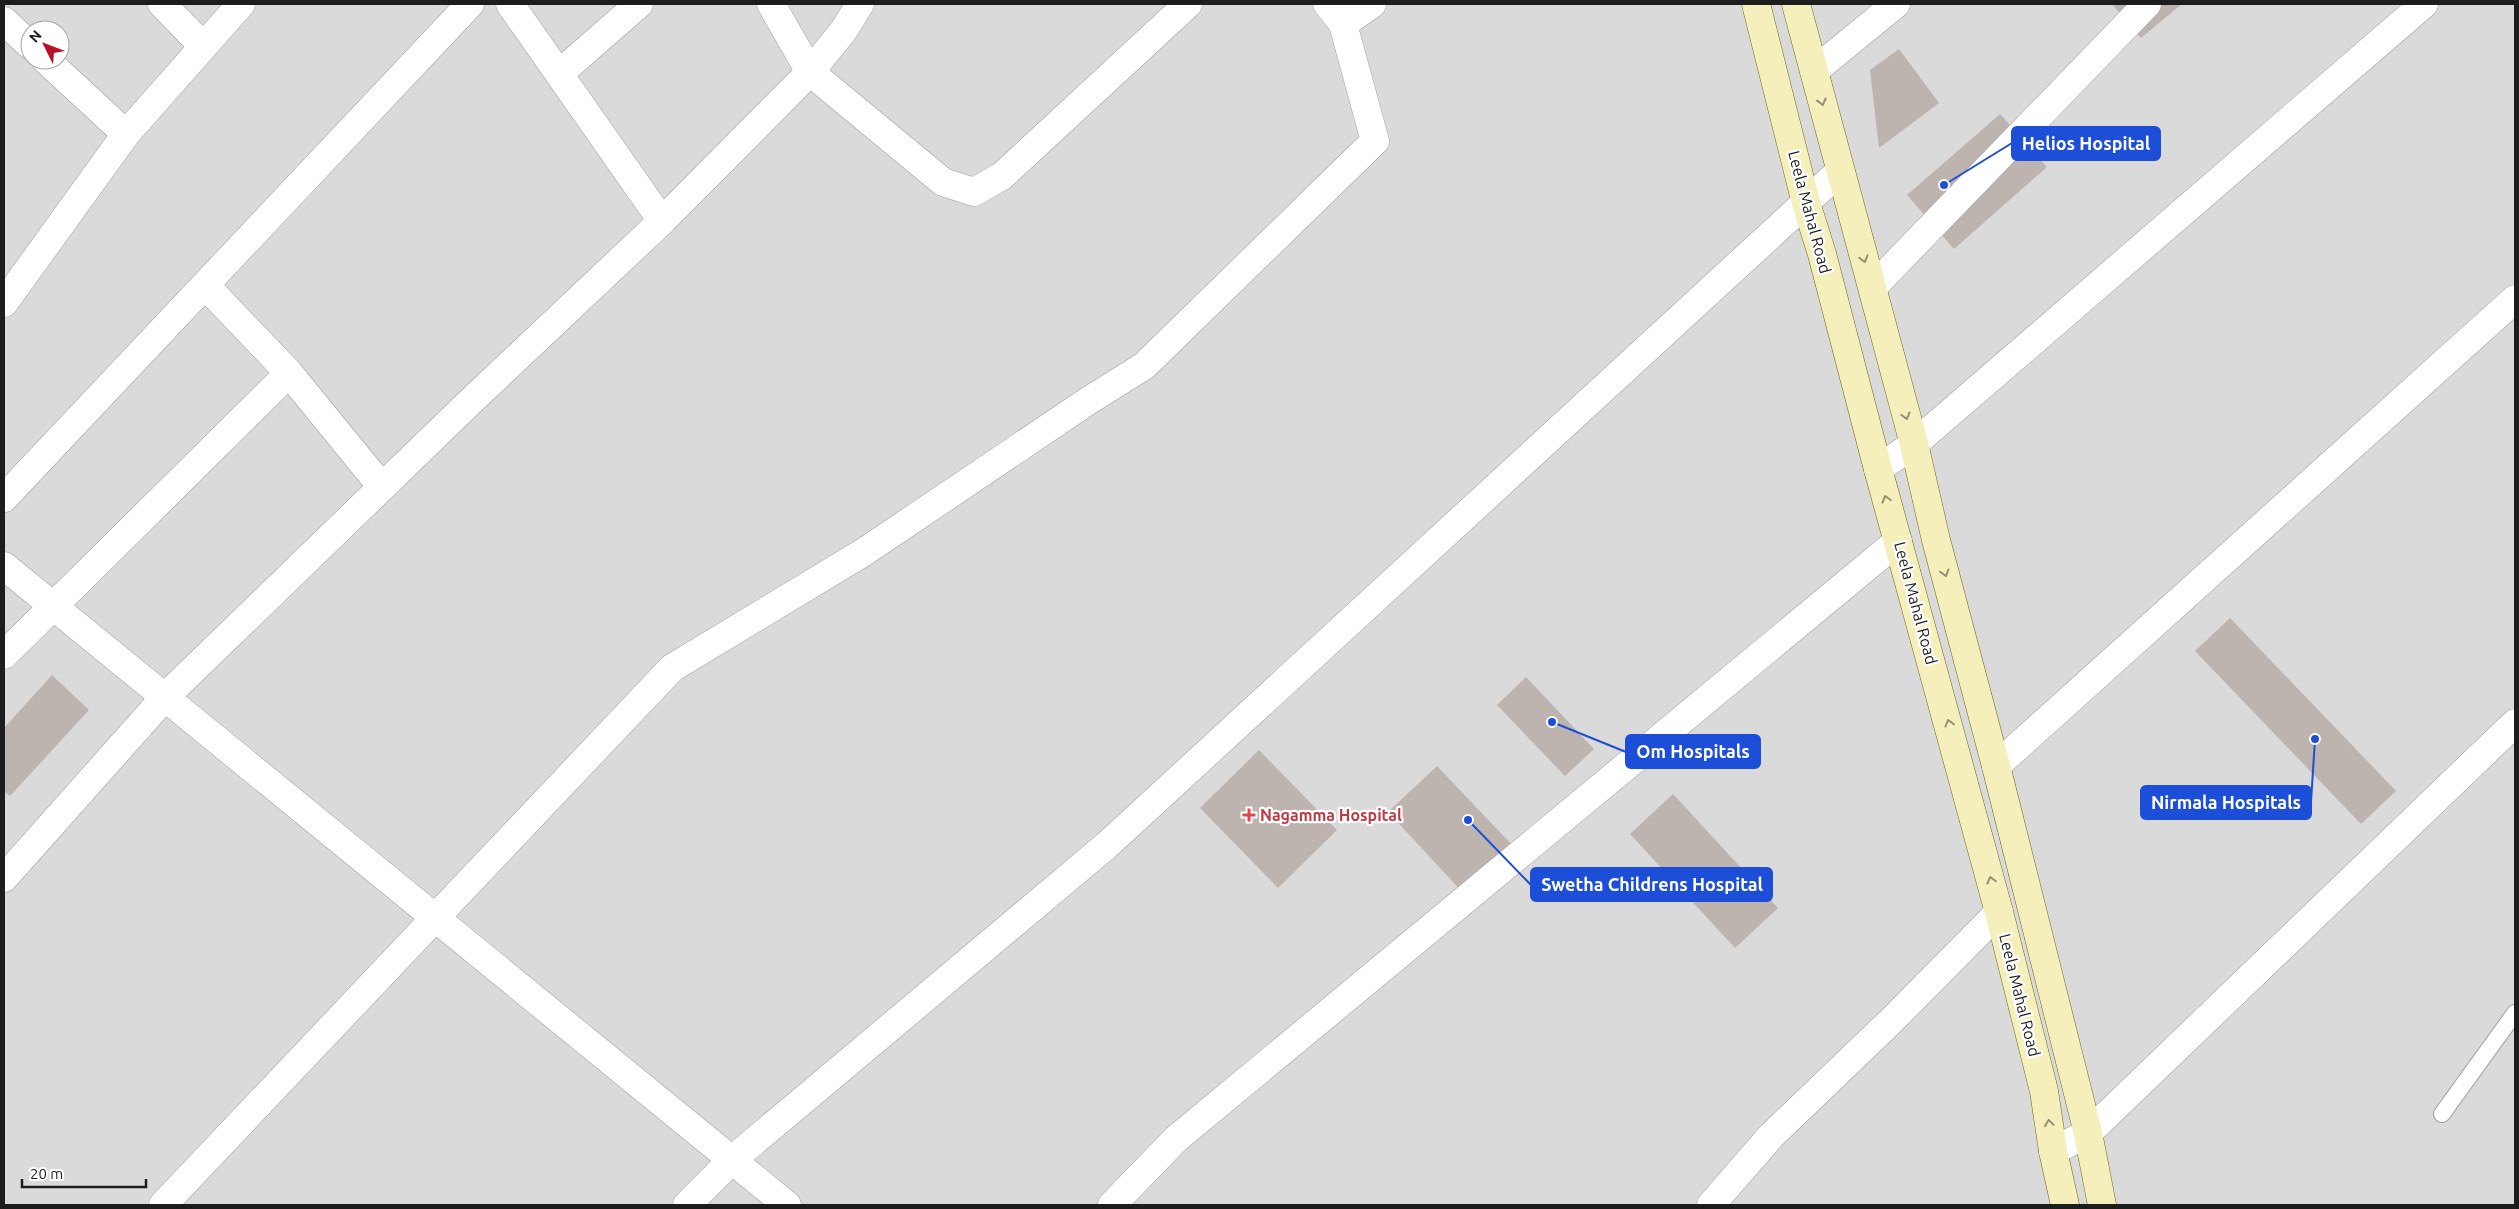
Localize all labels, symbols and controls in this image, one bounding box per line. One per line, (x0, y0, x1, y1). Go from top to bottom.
north arrow (20, 20, 70, 70)
text: N (26, 27, 45, 46)
one-way arrow (1816, 97, 1827, 106)
callout: Helios Hospital (2012, 127, 2160, 160)
text: Helios Hospital (2022, 133, 2151, 153)
street label: Leela Mahal Road (1785, 149, 1835, 275)
one-way arrow (1859, 254, 1869, 262)
one-way arrow (1900, 411, 1911, 420)
one-way arrow (1882, 496, 1892, 504)
street label: Leela Mahal Road (1891, 540, 1941, 666)
one-way arrow (1939, 569, 1950, 578)
one-way arrow (1944, 720, 1954, 728)
callout: Om Hospitals (1626, 735, 1760, 768)
text: Om Hospitals (1636, 741, 1750, 761)
callout: Nirmala Hospitals (2141, 786, 2311, 819)
text: Nirmala Hospitals (2151, 792, 2301, 812)
place label: Nagamma Hospital (1260, 806, 1402, 824)
marker: Nagamma Hospital (1242, 808, 1256, 822)
callout: Swetha Childrens Hospital (1531, 868, 1772, 901)
text: Swetha Childrens Hospital (1541, 874, 1763, 894)
one-way arrow (1986, 876, 1997, 885)
street label: Leela Mahal Road (1996, 932, 2044, 1058)
one-way arrow (2044, 1119, 2055, 1127)
scale bar (22, 1156, 146, 1188)
text: 20 m (30, 1165, 63, 1182)

